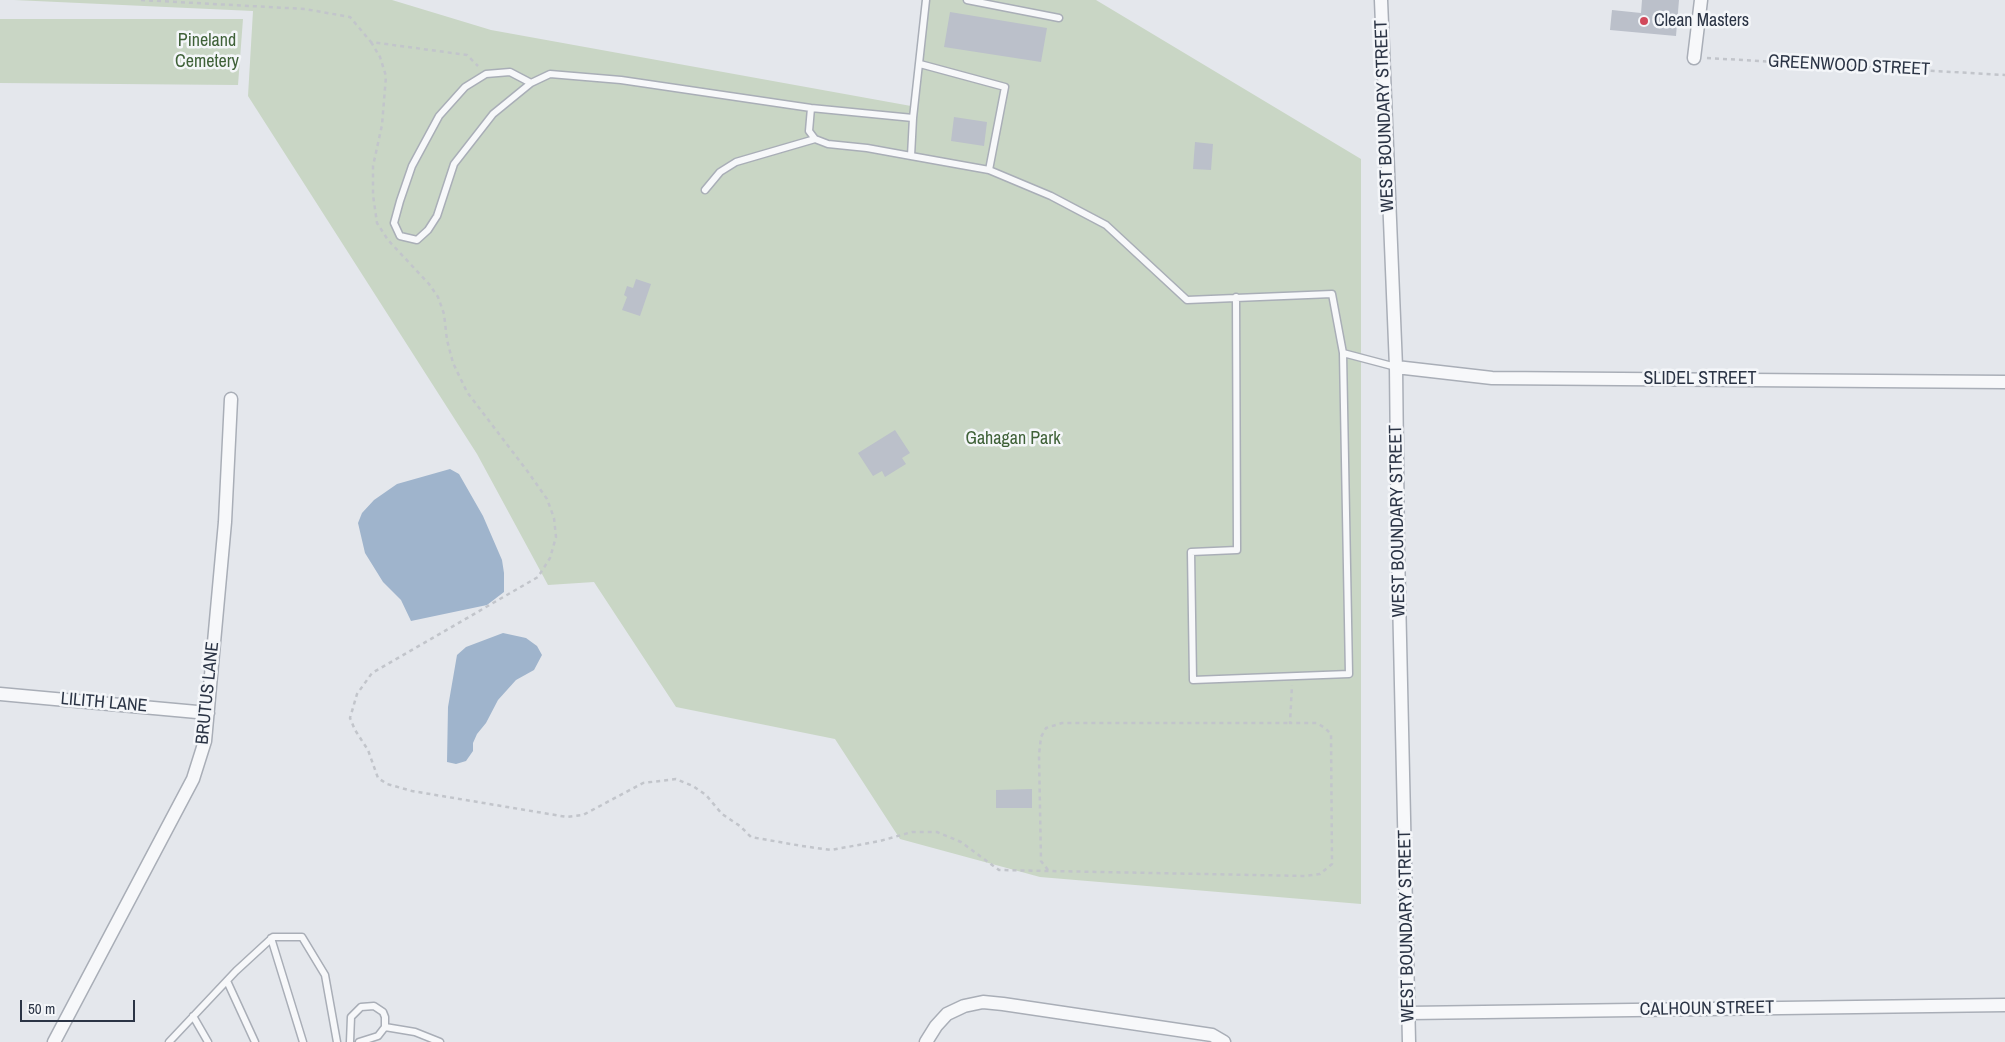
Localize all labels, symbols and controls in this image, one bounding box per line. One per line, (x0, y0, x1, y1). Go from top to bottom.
place label: Clean Masters (1654, 10, 1749, 32)
marker: Clean Masters (1638, 15, 1650, 27)
street label: WEST BOUNDARY STREET (1371, 19, 1399, 213)
park label: Pineland Cemetery (175, 30, 239, 72)
street label: GREENWOOD STREET (1767, 51, 1931, 81)
street label: SLIDEL STREET (1643, 368, 1757, 390)
street label: WEST BOUNDARY STREET (1386, 425, 1410, 617)
park label: Gahagan Park (965, 428, 1061, 450)
street label: BRUTUS LANE (192, 640, 224, 746)
street label: LILITH LANE (60, 688, 148, 718)
street label: WEST BOUNDARY STREET (1395, 830, 1419, 1022)
scale bar (22, 990, 138, 1022)
street label: CALHOUN STREET (1640, 997, 1774, 1021)
text: 50 m (28, 998, 55, 1019)

